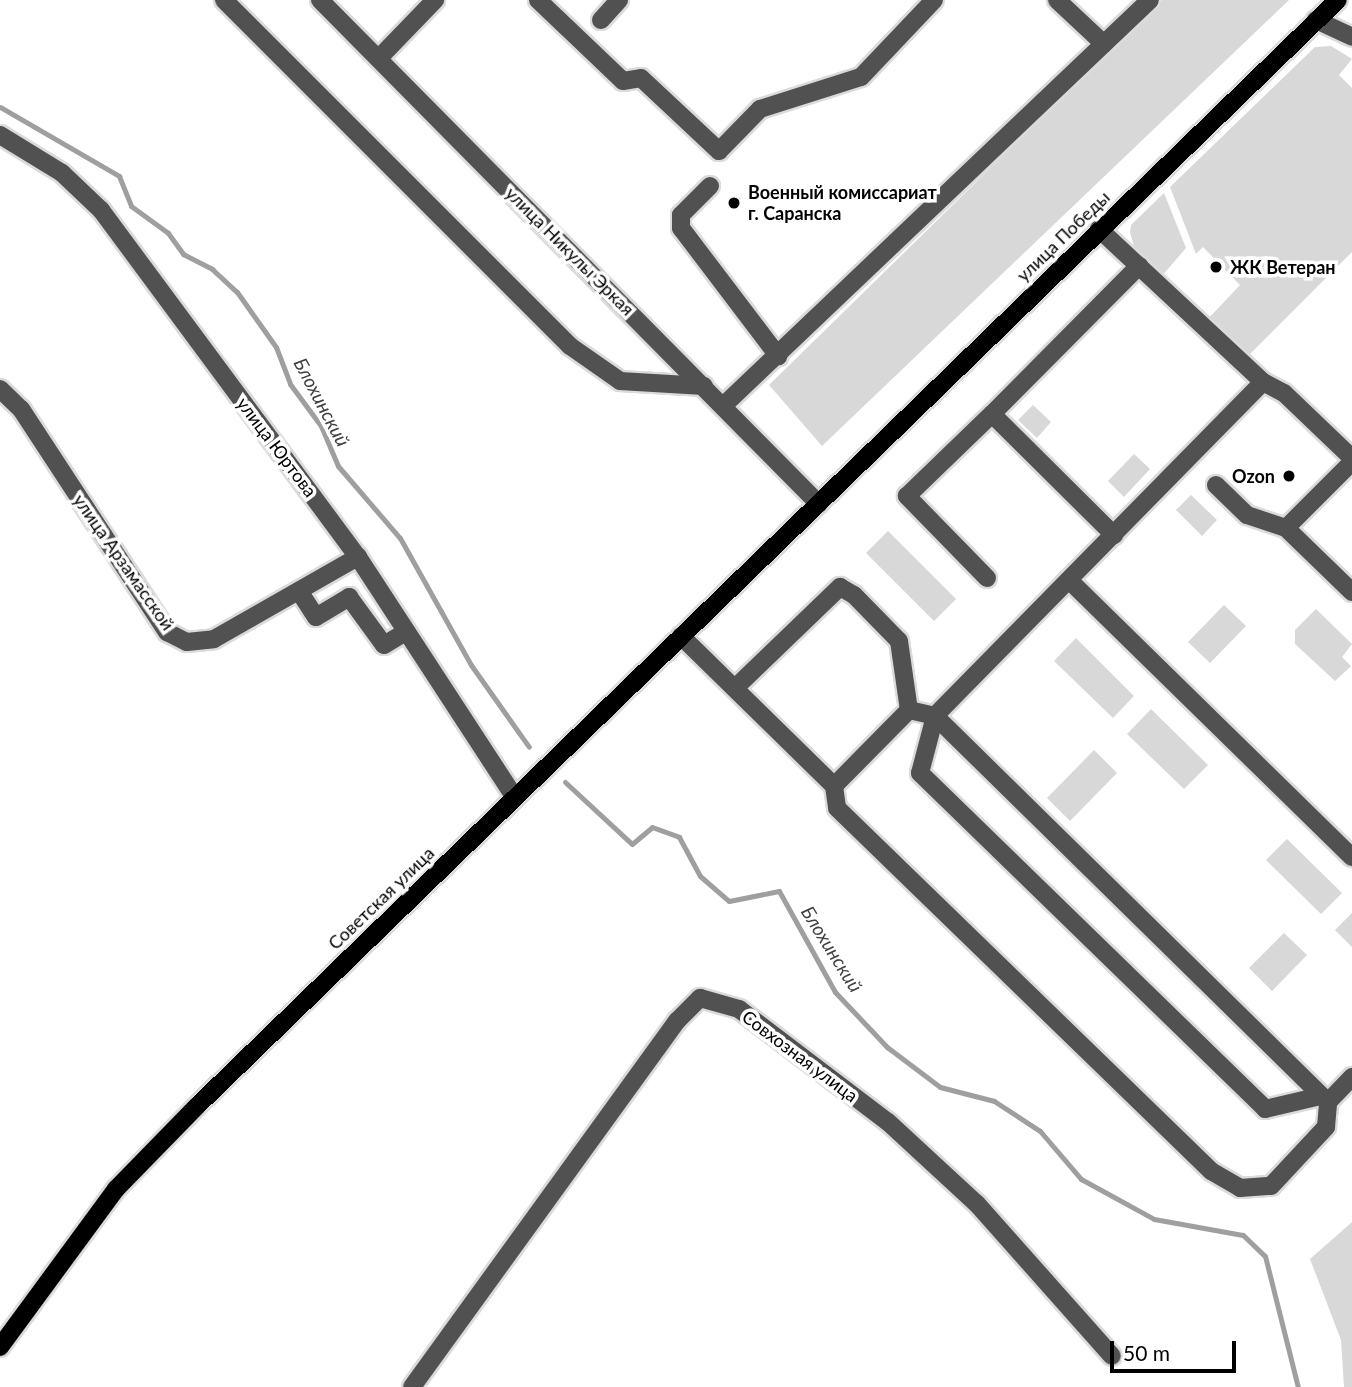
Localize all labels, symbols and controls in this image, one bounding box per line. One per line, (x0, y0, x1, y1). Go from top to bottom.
street label: улица Никулы Эркая (501, 182, 639, 320)
place label: Военный комиссариат г. Саранска (748, 182, 937, 224)
street label: улица Победы (1012, 186, 1114, 286)
marker: Военный комиссариат г. Саранска (726, 195, 742, 211)
place label: ЖК Ветеран (1230, 256, 1336, 278)
marker: ЖК Ветеран (1208, 259, 1224, 275)
water label: Блохинский (289, 354, 355, 450)
street label: улица Юртова (233, 393, 321, 501)
place label: Ozon (1232, 465, 1275, 487)
marker: Ozon (1281, 468, 1297, 484)
street label: улица Арзамасской (69, 490, 179, 634)
street label: Советская улица (324, 842, 438, 954)
water label: Блохинский (797, 902, 867, 996)
street label: Совхозная улица (738, 1005, 862, 1107)
scale bar (1114, 1328, 1240, 1372)
text: 50 m (1123, 1340, 1170, 1365)

